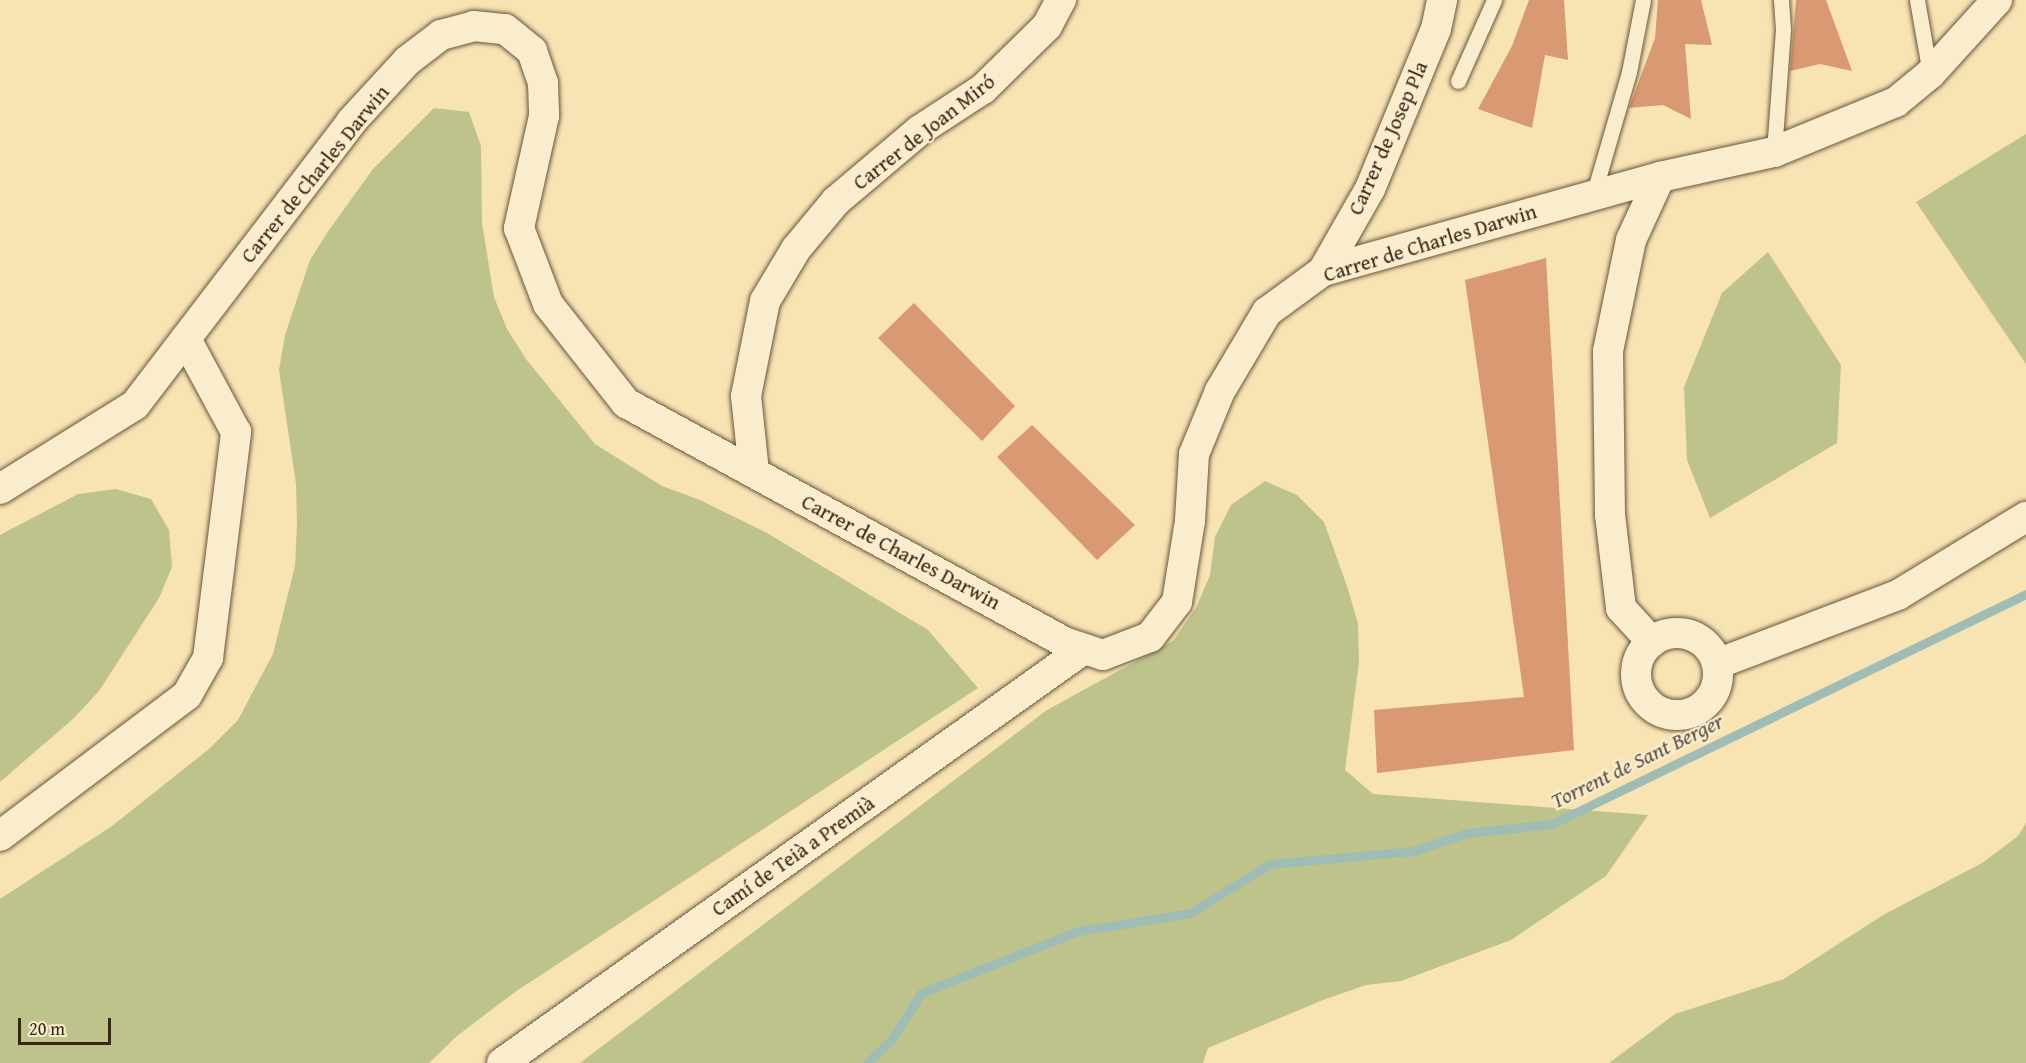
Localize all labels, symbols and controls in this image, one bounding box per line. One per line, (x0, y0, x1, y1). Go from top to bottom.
street label: Carrer de Josep Pla (1343, 57, 1433, 219)
street label: Carrer de Joan Miró (848, 69, 1000, 195)
street label: Carrer de Charles Darwin (235, 80, 395, 268)
street label: Carrer de Charles Darwin (1320, 199, 1540, 287)
street label: Carrer de Charles Darwin (797, 489, 1005, 615)
water label: Torrent de Sant Berger (1546, 708, 1728, 814)
street label: Camí de Teià a Premià (707, 790, 879, 922)
scale bar (21, 1006, 114, 1044)
text: 20 m (29, 1015, 65, 1042)

